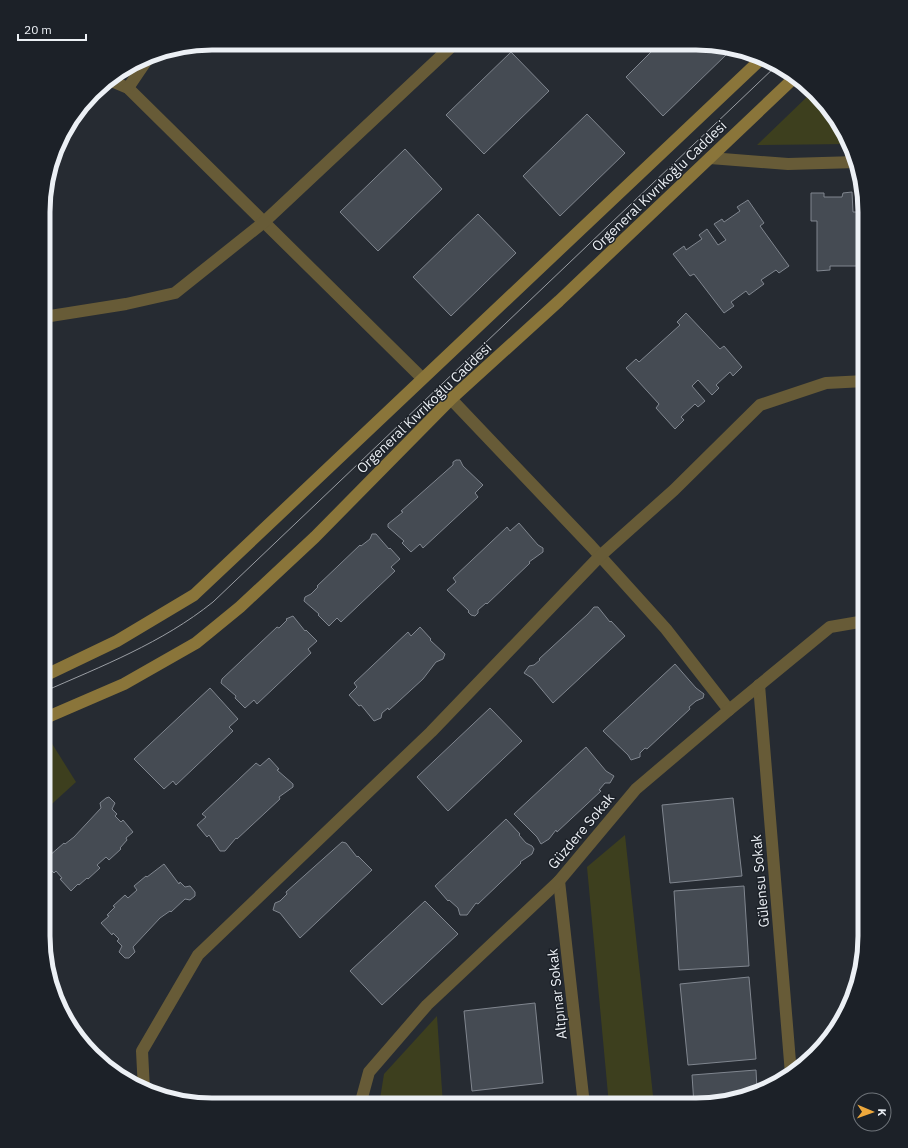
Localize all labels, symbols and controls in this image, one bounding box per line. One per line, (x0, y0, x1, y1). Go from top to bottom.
scale bar (18, 16, 86, 42)
text: 20 m (24, 22, 52, 37)
street label: Orgeneral Kıvrıkoğlu Caddesi (588, 117, 730, 255)
street label: Orgeneral Kıvrıkoğlu Caddesi (353, 339, 495, 477)
street label: Güzdere Sokak (544, 789, 619, 873)
street label: Gülensu Sokak (747, 833, 773, 928)
street label: Altpınar Sokak (543, 947, 571, 1040)
north arrow (852, 1092, 892, 1132)
text: K (875, 1108, 889, 1117)

